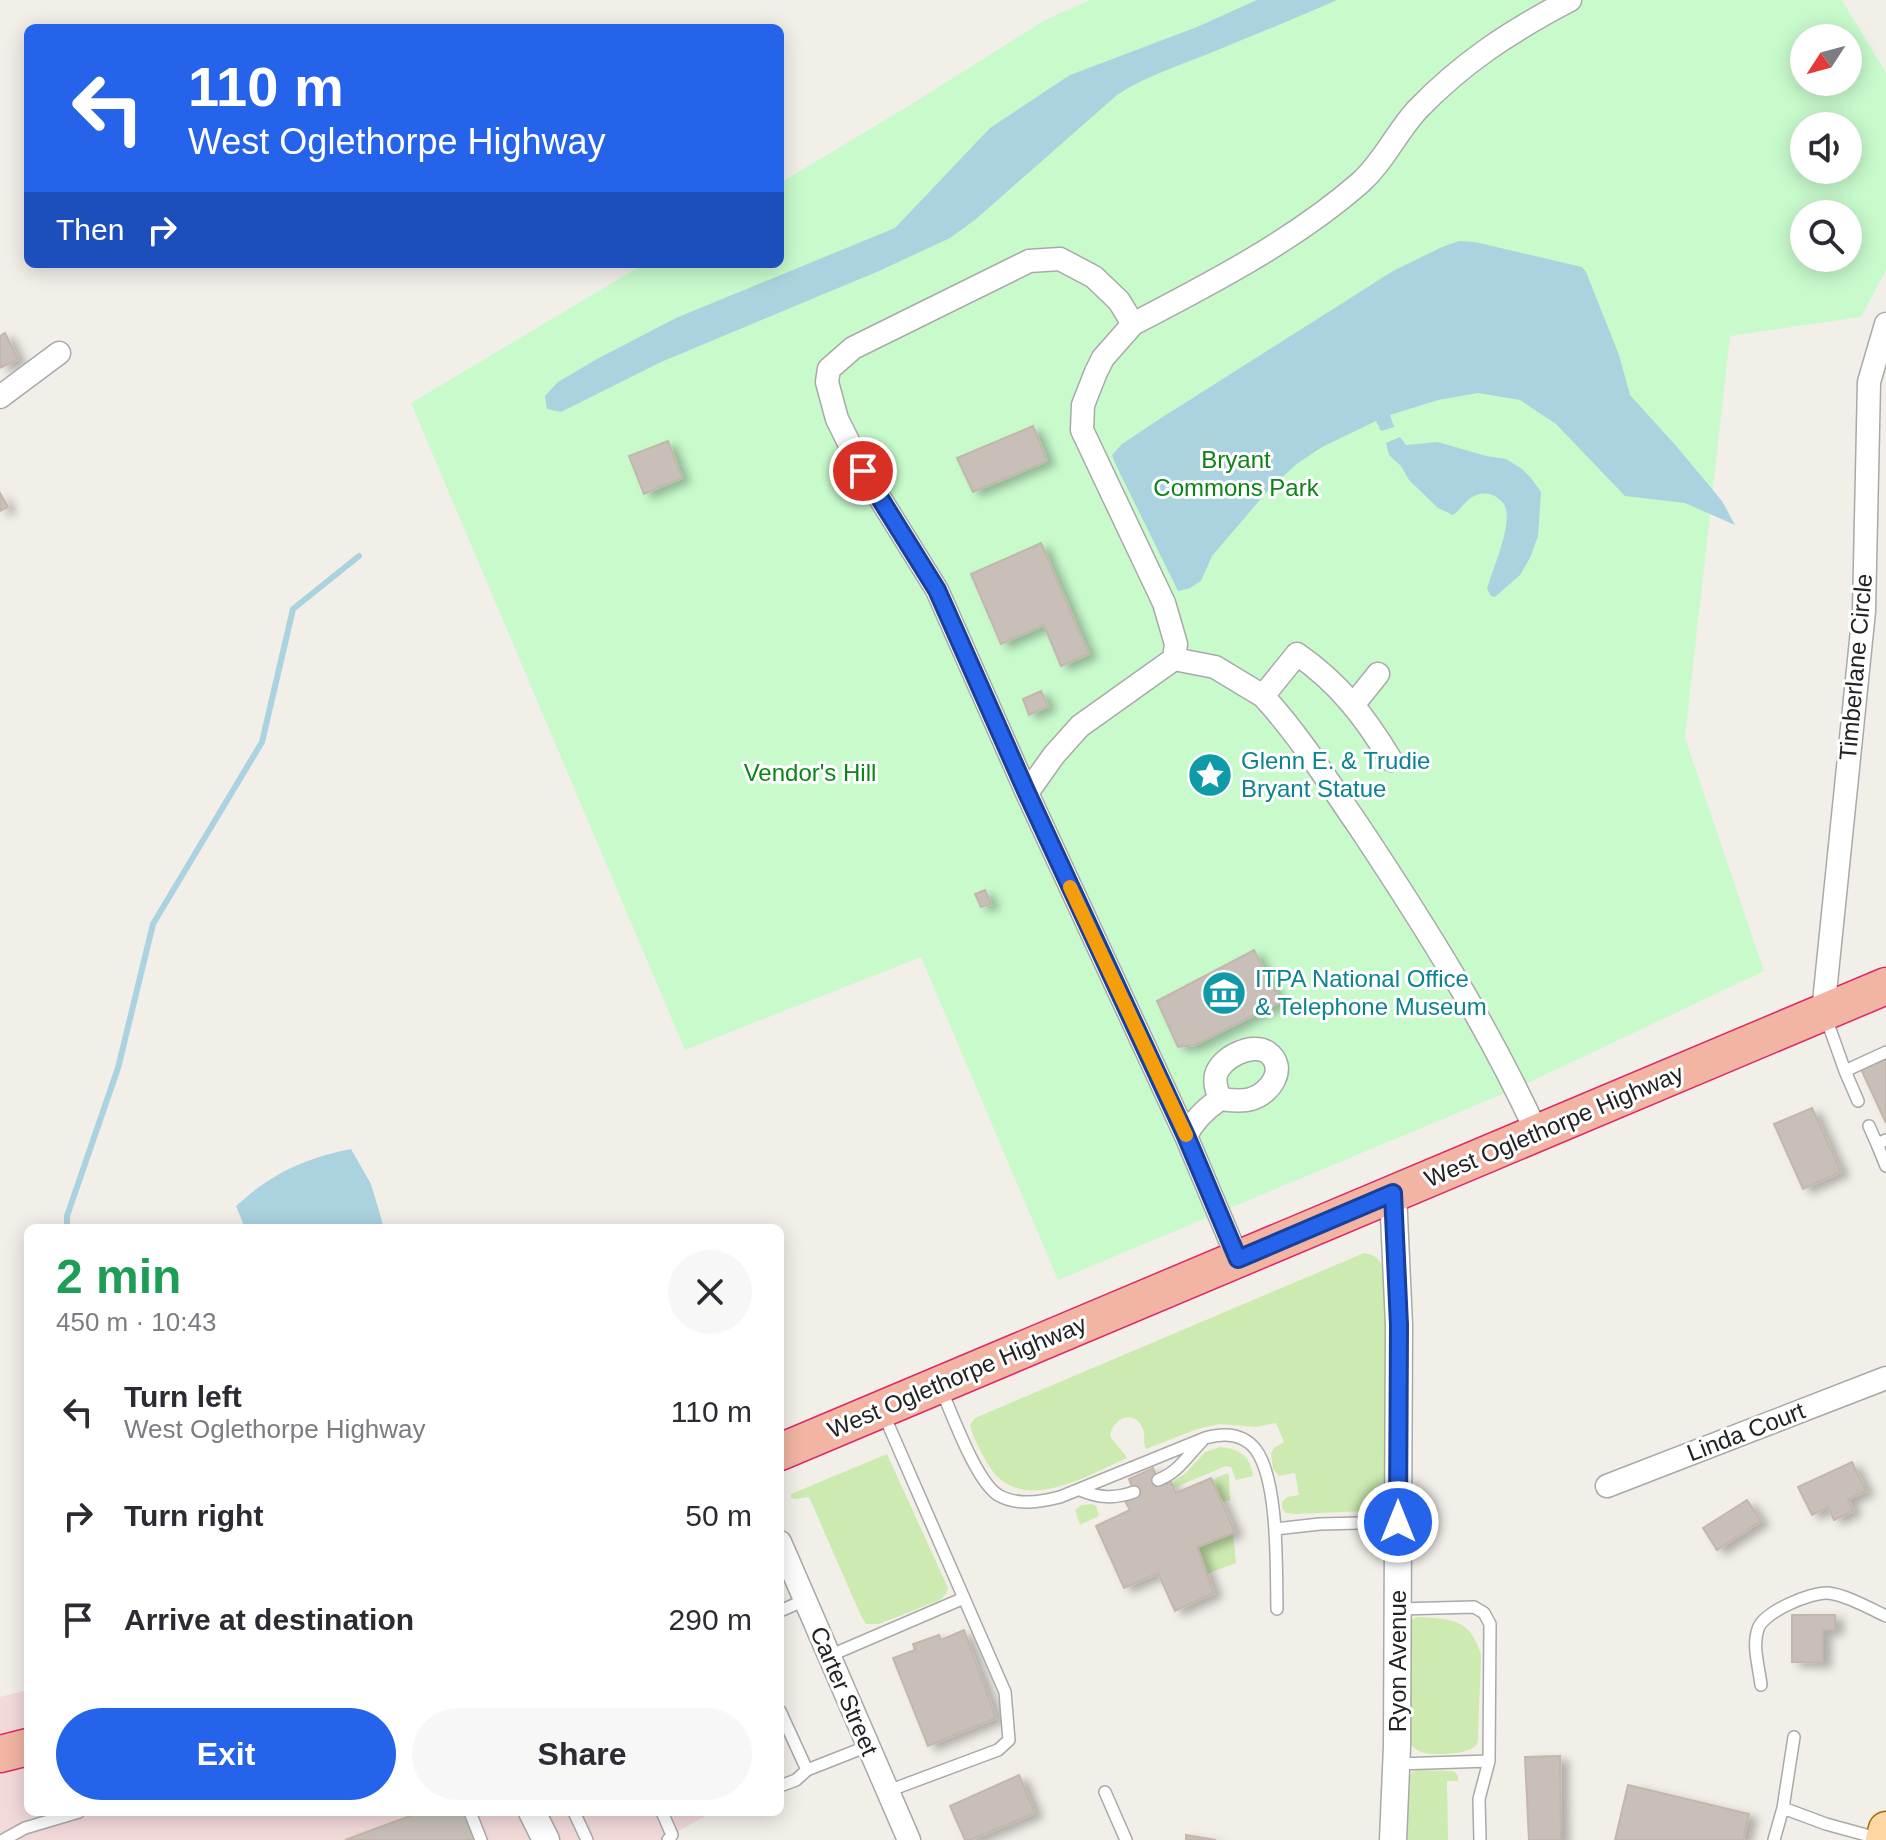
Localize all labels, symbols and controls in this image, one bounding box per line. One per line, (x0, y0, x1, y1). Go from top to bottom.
north arrow (1790, 24, 1862, 96)
map controls (1790, 24, 1862, 272)
text: 110 m (188, 55, 344, 118)
icon: left (56, 56, 160, 160)
button: sound (1790, 112, 1862, 184)
text: West Oglethorpe Highway (188, 121, 606, 162)
button: search (1790, 200, 1862, 272)
icon: right (140, 208, 184, 252)
text: Then (56, 213, 124, 246)
pin (829, 437, 897, 505)
park label: Bryant Commons Park (1153, 446, 1320, 501)
icon: arrive (841, 449, 885, 493)
street label: Timberlane Circle (1834, 573, 1877, 761)
place label: Glenn E. & Trudie Bryant Statue (1241, 747, 1430, 802)
place icon: Glenn E. & Trudie Bryant Statue (1186, 751, 1234, 799)
park label: Vendor's Hill (744, 759, 876, 786)
place label: ITPA National Office & Telephone Museum (1255, 965, 1487, 1020)
museum icon: ITPA National Office & Telephone Museum (1200, 969, 1248, 1017)
street label: West Oglethorpe Highway (1420, 1059, 1687, 1192)
text: 2 min (56, 1250, 181, 1303)
button: close (668, 1250, 752, 1334)
text: 450 m · 10:43 (56, 1307, 216, 1337)
street label: West Oglethorpe Highway (823, 1310, 1090, 1443)
text: Turn left (124, 1380, 242, 1413)
icon: left (56, 1390, 100, 1434)
text: 110 m (671, 1395, 752, 1428)
street label: Linda Court (1683, 1397, 1809, 1466)
text: West Oglethorpe Highway (124, 1414, 426, 1444)
position arrow (1356, 1480, 1440, 1564)
icon: right (56, 1494, 100, 1538)
text: Turn right (124, 1499, 263, 1532)
text: 50 m (685, 1499, 752, 1532)
street label: Ryon Avenue (1384, 1590, 1411, 1732)
icon: arrive (56, 1598, 100, 1642)
text: Arrive at destination (124, 1603, 414, 1636)
text: 290 m (669, 1603, 752, 1636)
street label: Carter Street (805, 1622, 884, 1760)
button: Exit (56, 1708, 396, 1800)
button: Share (412, 1708, 752, 1800)

